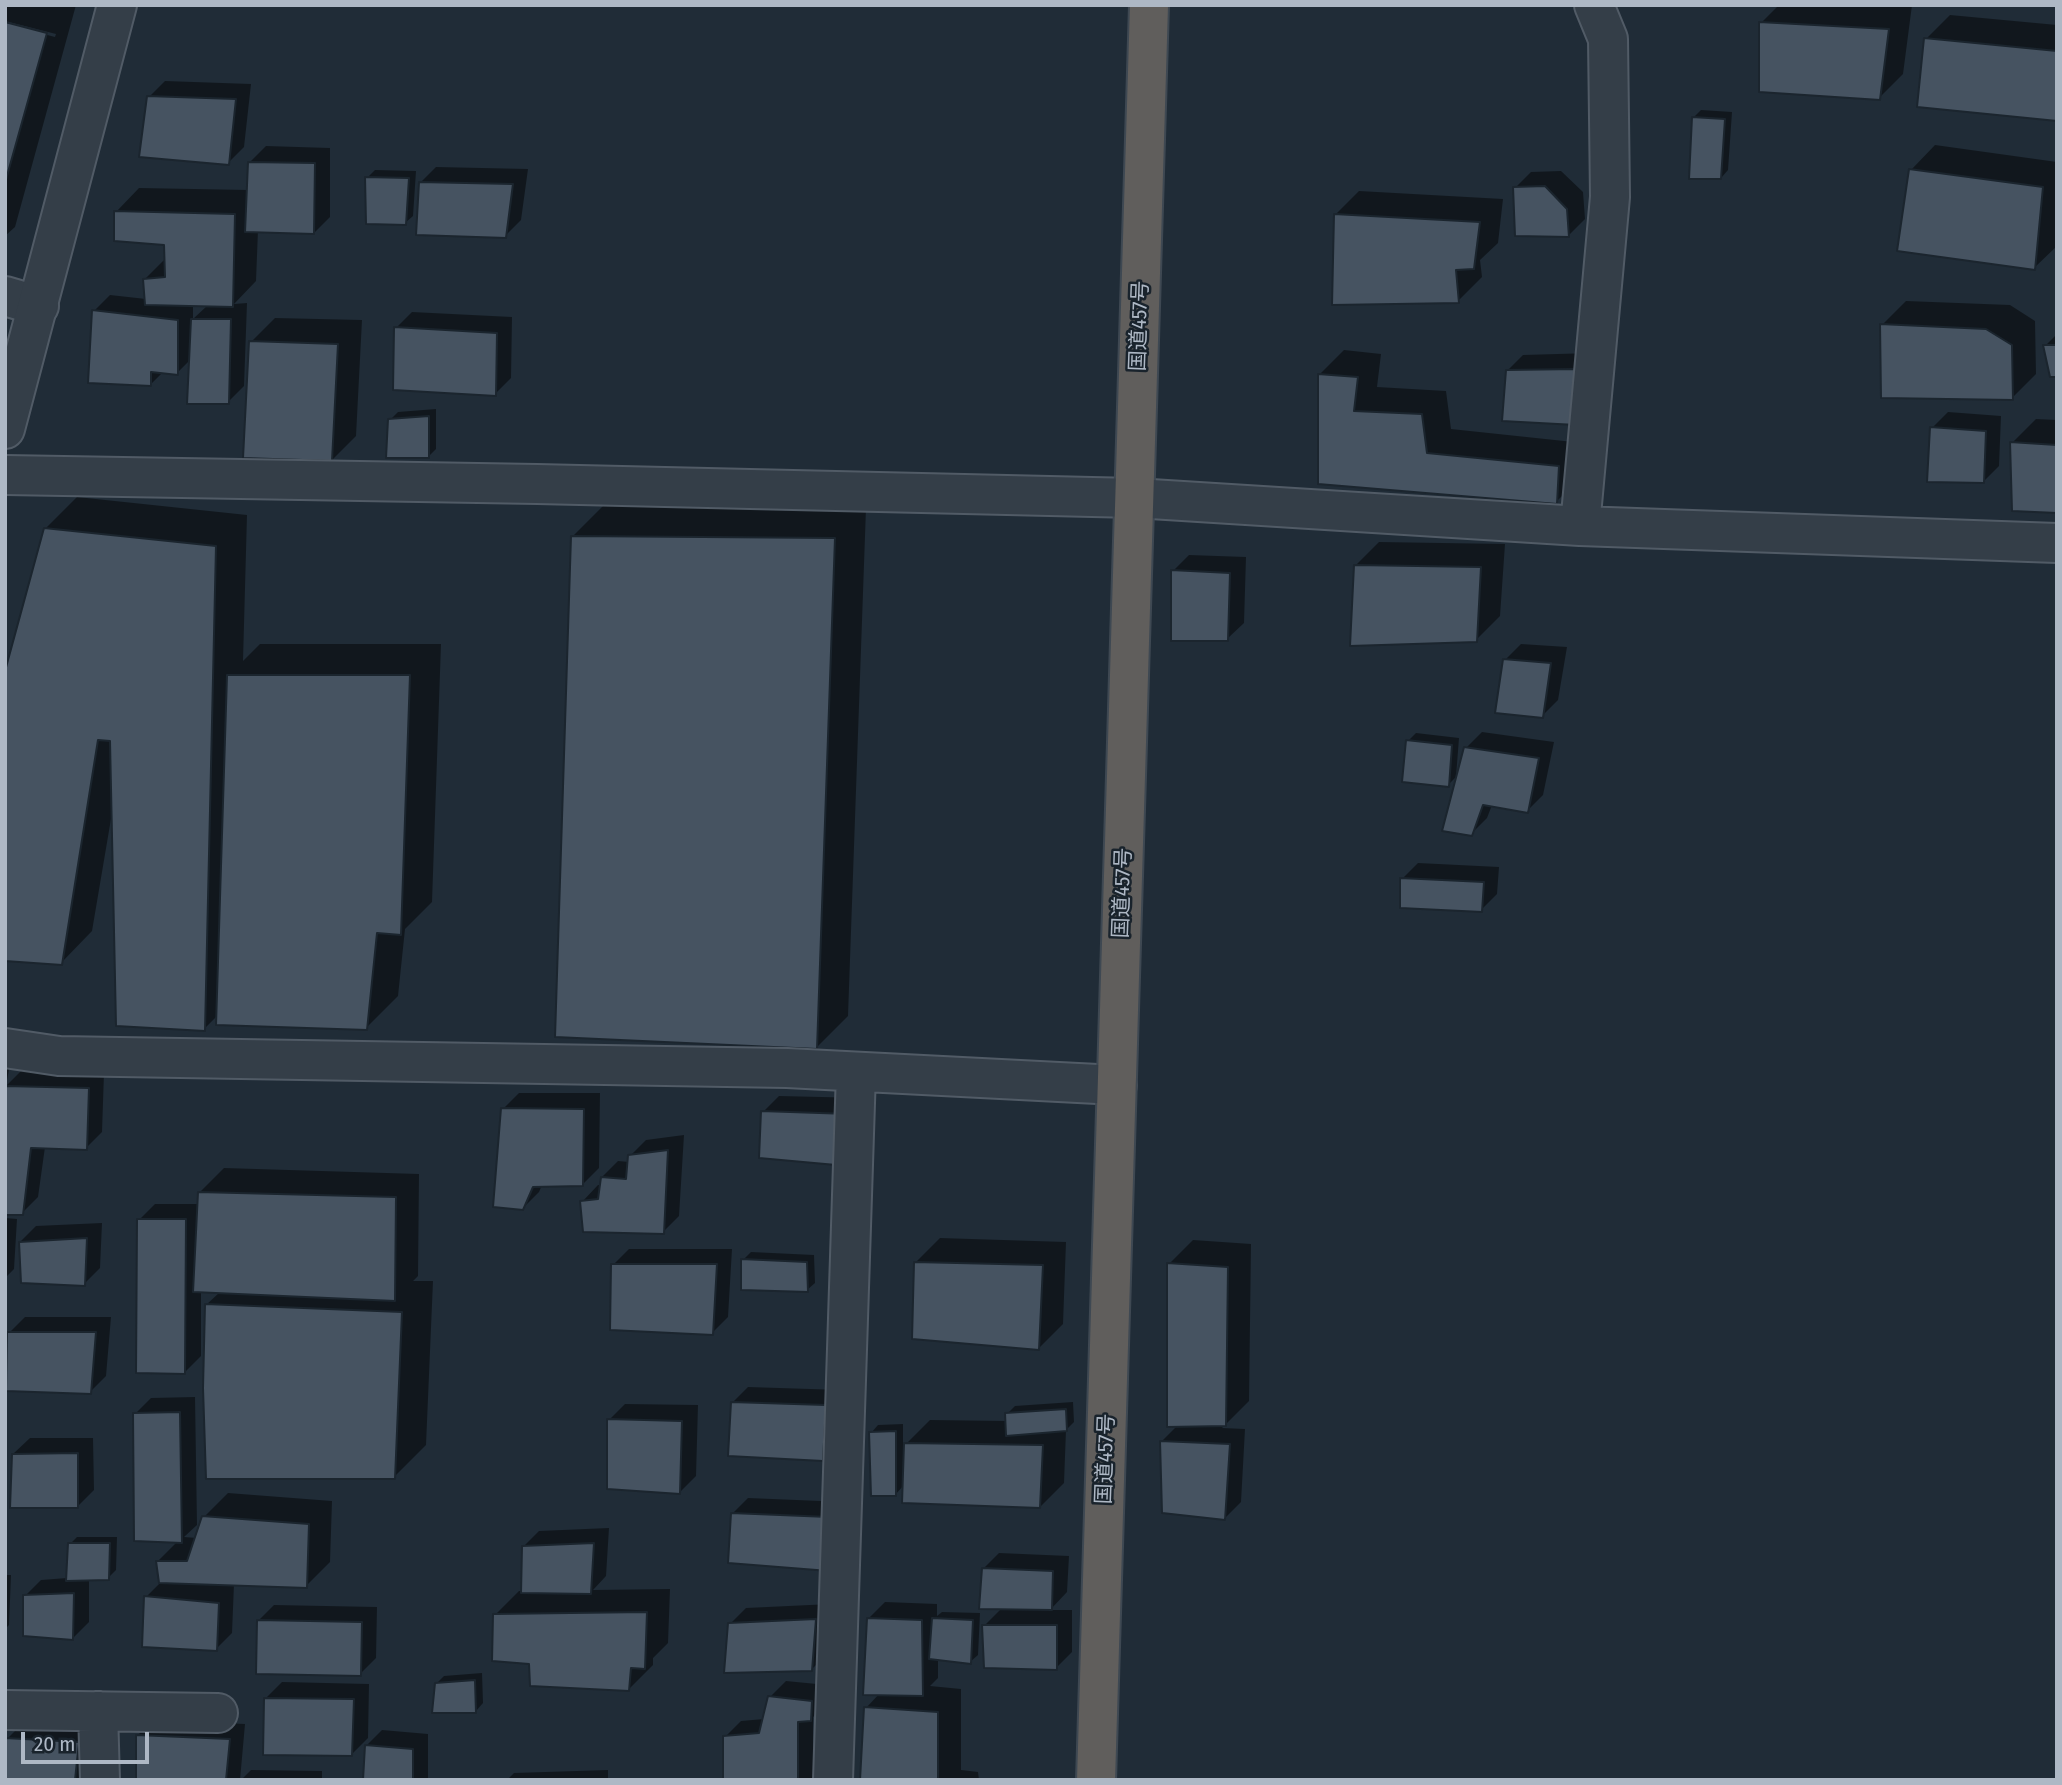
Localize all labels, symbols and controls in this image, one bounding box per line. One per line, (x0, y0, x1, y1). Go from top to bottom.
street label: 国道457号 (1126, 280, 1154, 372)
street label: 国道457号 (1109, 847, 1137, 939)
street label: 国道457号 (1092, 1413, 1120, 1505)
scale bar (24, 1718, 152, 1762)
text: 20 m (34, 1731, 75, 1757)

